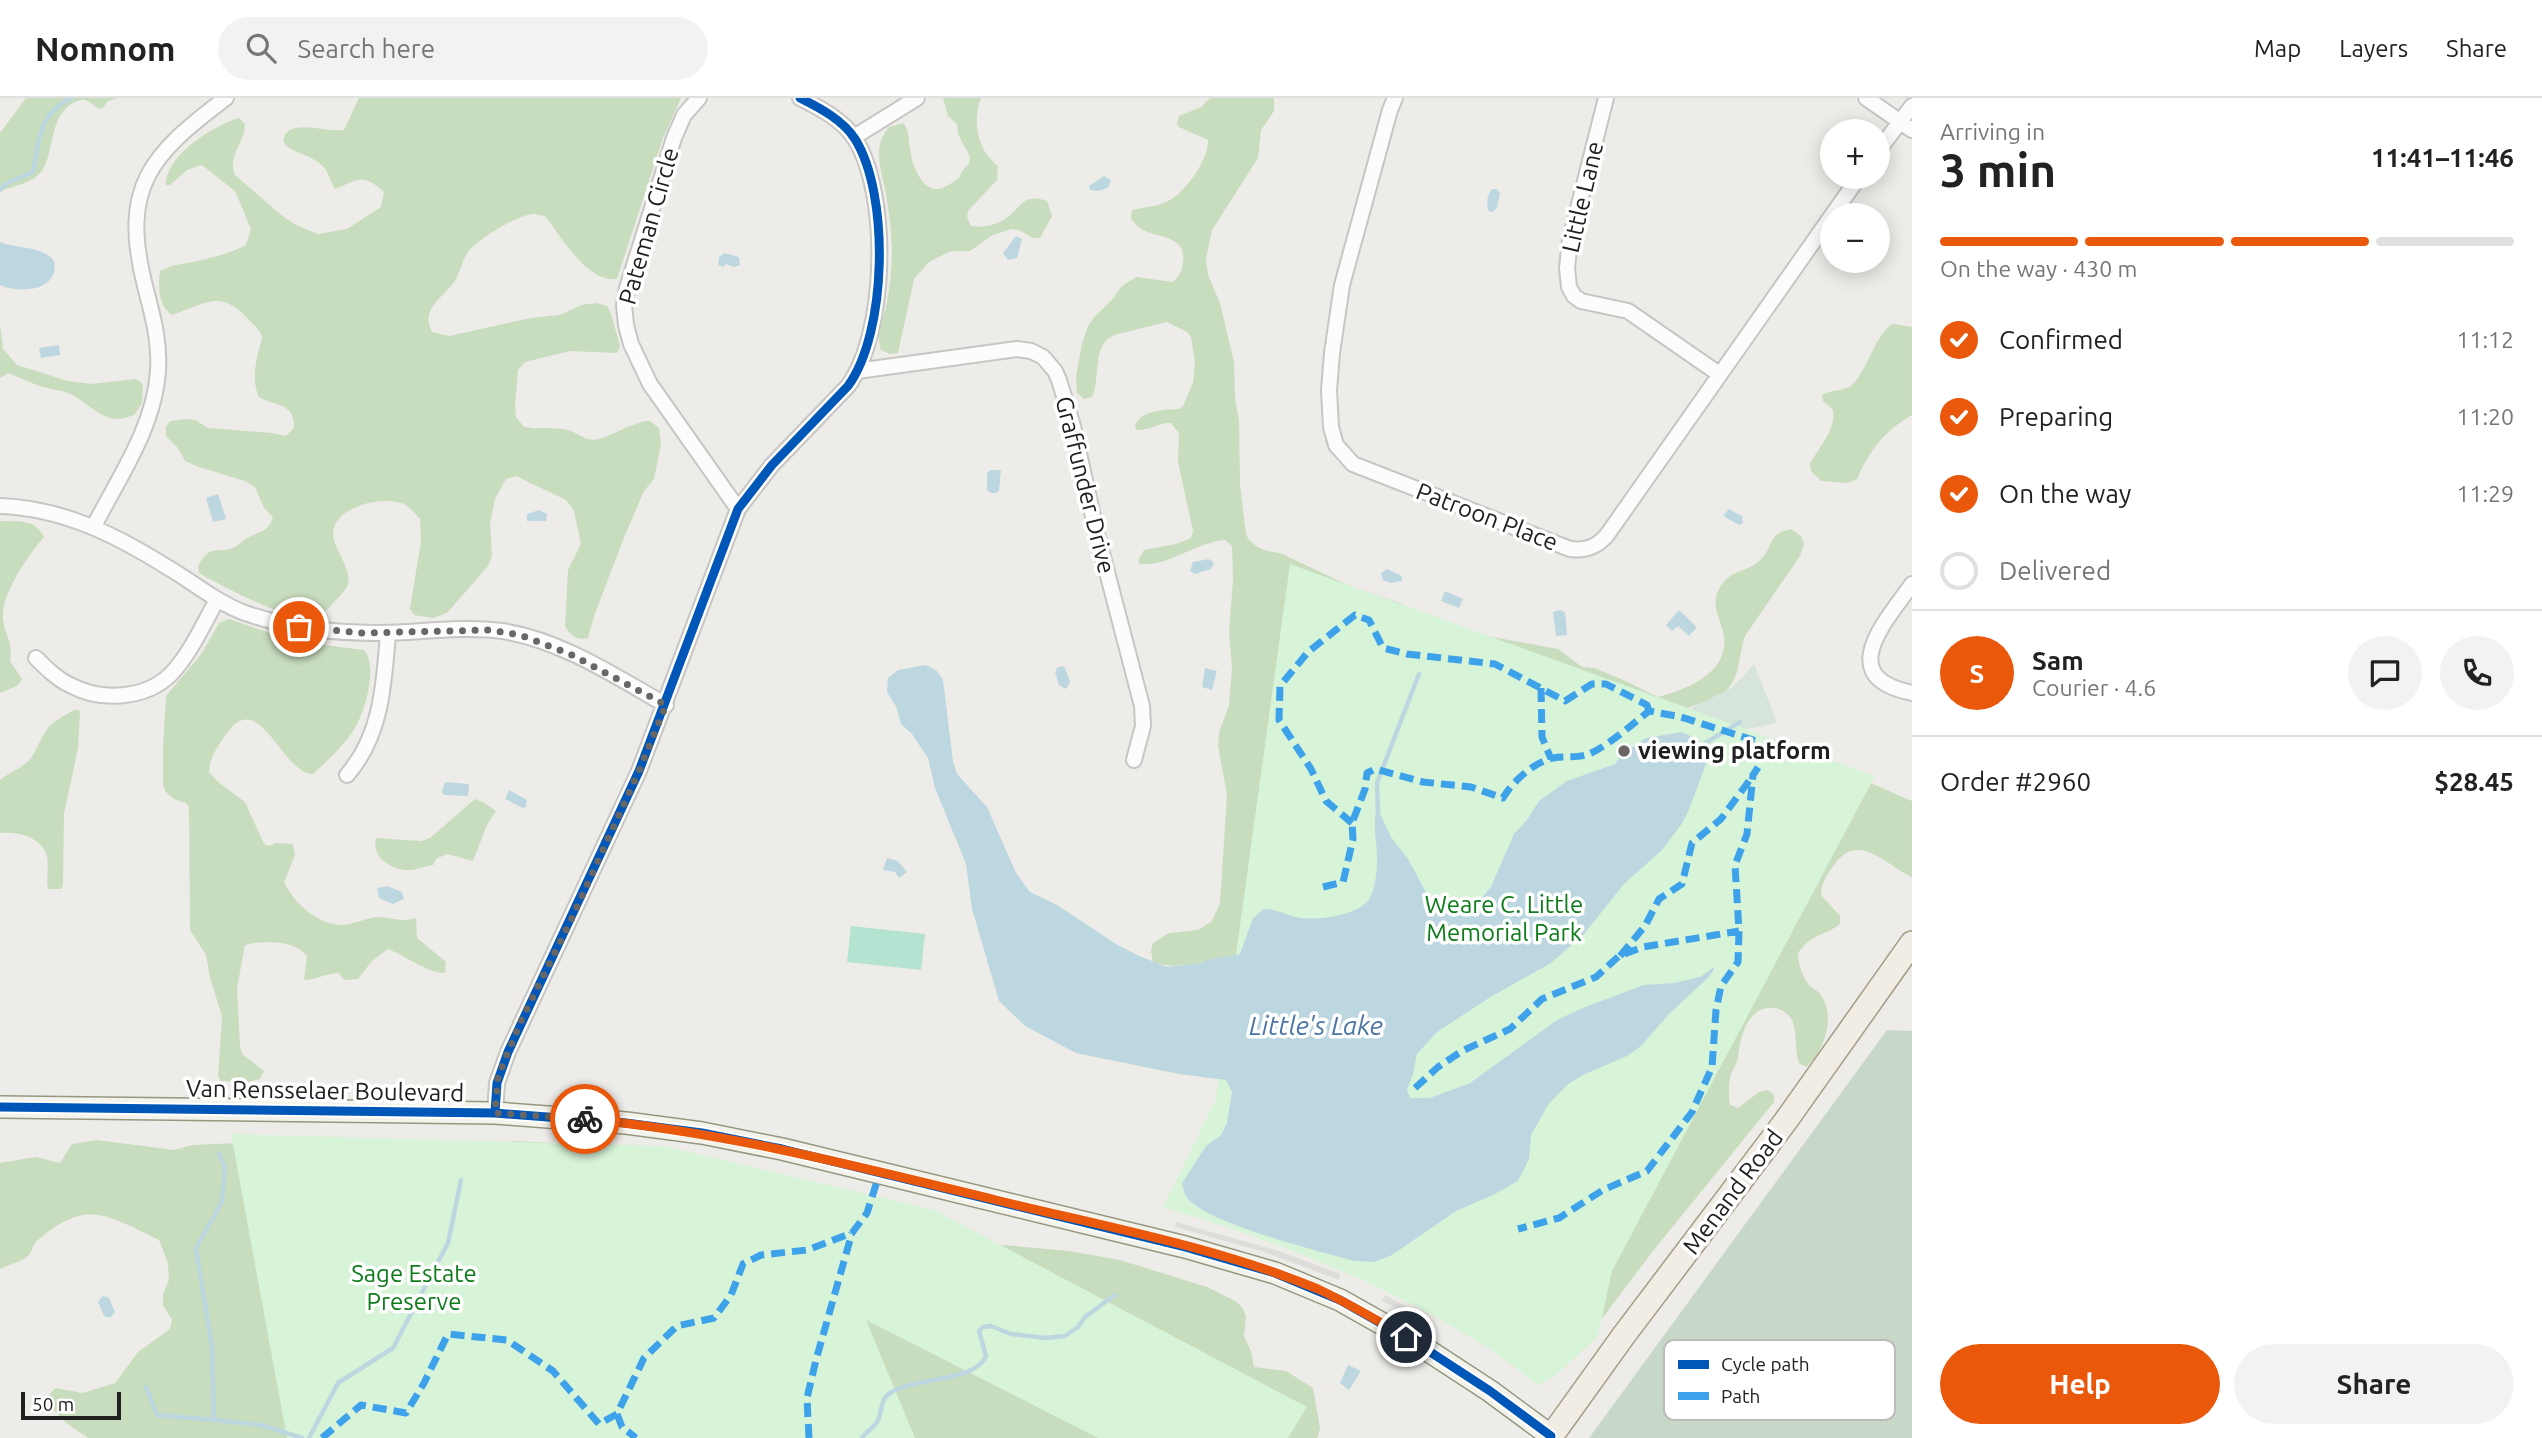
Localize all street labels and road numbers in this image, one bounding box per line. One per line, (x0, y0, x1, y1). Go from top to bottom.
street label: Little Lane (1557, 139, 1608, 255)
street label: Pateman Circle (613, 144, 684, 307)
street label: Graffunder Drive (1050, 393, 1121, 576)
street label: Patroon Place (1412, 477, 1562, 556)
street label: Van Rensselaer Boulevard (186, 1075, 464, 1106)
street label: Menand Road (1677, 1124, 1788, 1259)

